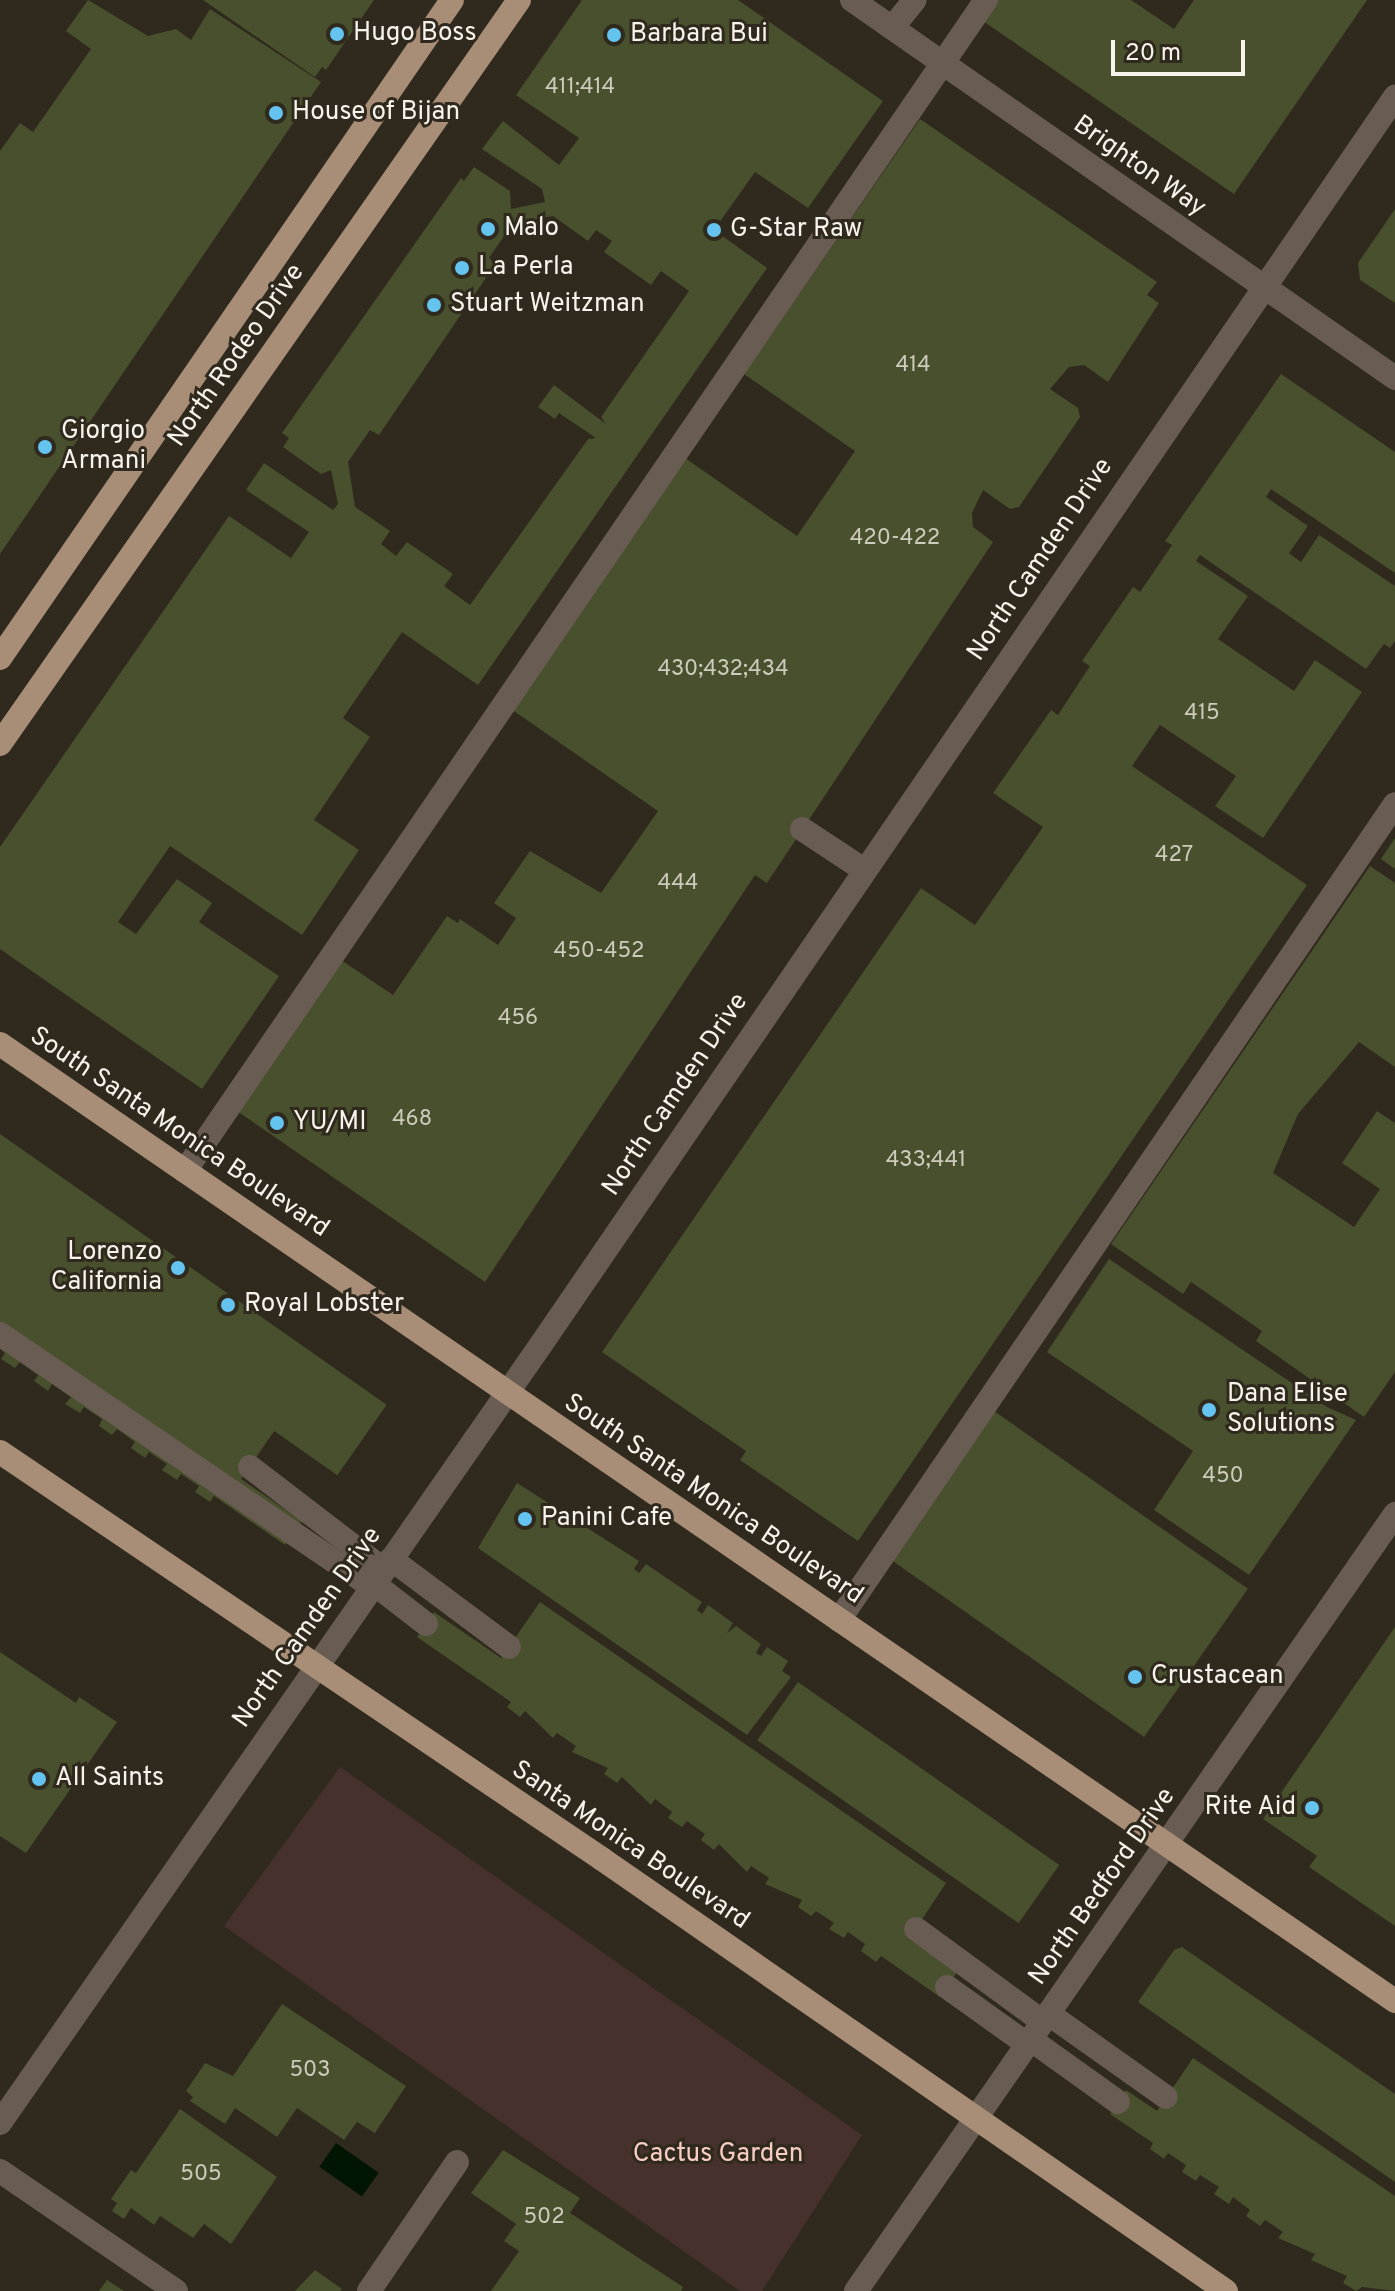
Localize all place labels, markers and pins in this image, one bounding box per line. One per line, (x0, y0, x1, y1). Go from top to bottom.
place label: Hugo Boss (353, 18, 477, 50)
place label: Barbara Bui (630, 19, 768, 51)
marker: Hugo Boss (328, 25, 346, 43)
marker: Barbara Bui (605, 26, 623, 44)
place label: House of Bijan (292, 97, 460, 129)
marker: House of Bijan (267, 104, 285, 122)
place label: Malo (504, 213, 559, 245)
place label: G-Star Raw (730, 214, 862, 246)
marker: Malo (479, 220, 497, 238)
marker: G-Star Raw (705, 221, 723, 239)
place label: La Perla (478, 252, 573, 284)
marker: La Perla (453, 259, 471, 277)
place label: Stuart Weitzman (450, 289, 645, 321)
marker: Stuart Weitzman (425, 296, 443, 314)
place label: Giorgio Armani (61, 416, 146, 478)
marker: Giorgio Armani (36, 438, 54, 456)
place label: YU/MI (293, 1107, 367, 1139)
marker: YU/MI (268, 1114, 286, 1132)
place label: Lorenzo California (51, 1237, 162, 1298)
marker: Lorenzo California (169, 1259, 187, 1277)
place label: Royal Lobster (244, 1289, 404, 1321)
marker: Royal Lobster (219, 1296, 237, 1314)
place label: Dana Elise Solutions (1227, 1379, 1348, 1440)
marker: Dana Elise Solutions (1198, 1399, 1220, 1421)
place label: Panini Cafe (541, 1503, 672, 1535)
marker: Panini Cafe (516, 1510, 534, 1528)
place label: Crustacean (1151, 1661, 1284, 1693)
marker: Crustacean (1126, 1668, 1144, 1686)
place label: All Saints (55, 1763, 164, 1795)
marker: All Saints (30, 1770, 48, 1788)
place label: Rite Aid (1204, 1792, 1296, 1824)
marker: Rite Aid (1303, 1799, 1321, 1817)

